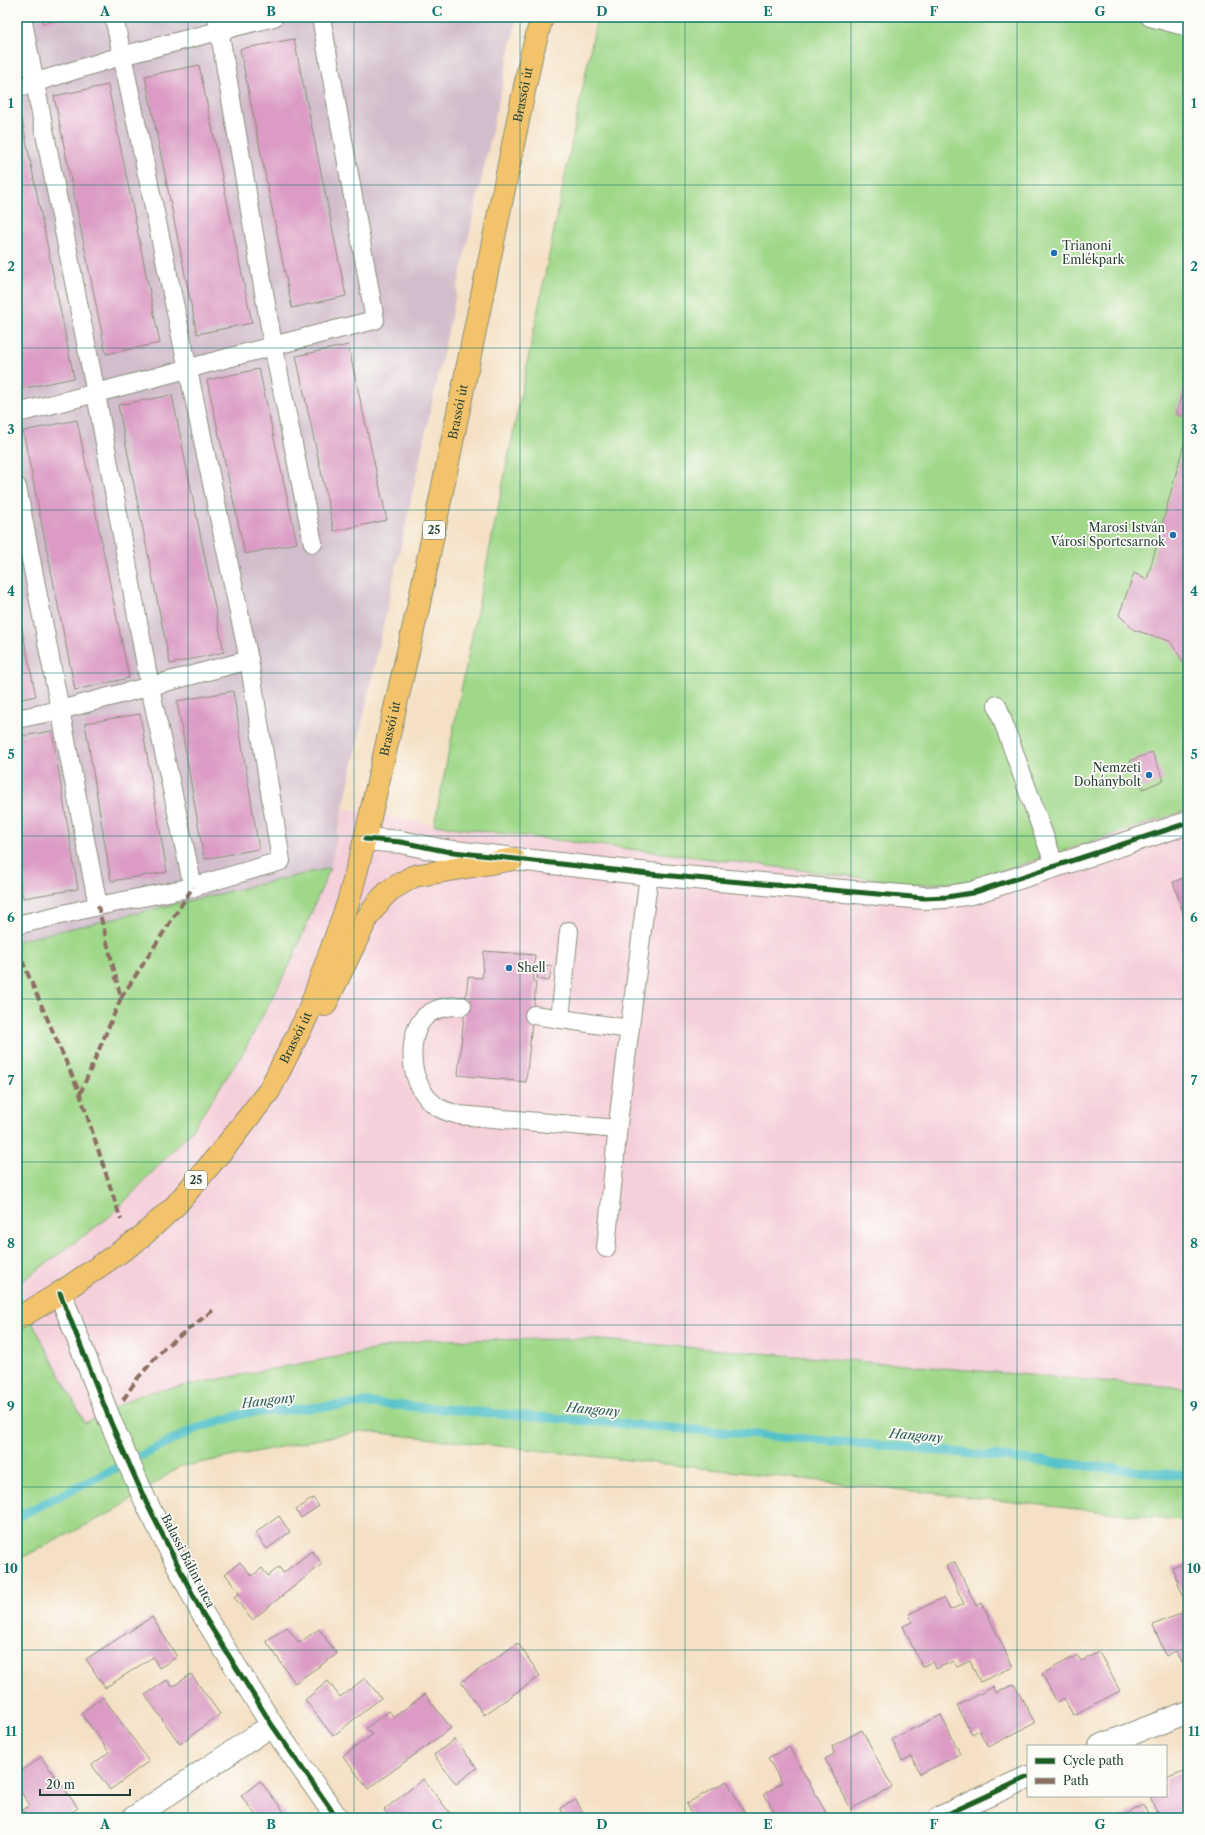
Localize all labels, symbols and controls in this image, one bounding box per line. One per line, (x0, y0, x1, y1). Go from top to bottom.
text: A (99, 3, 111, 19)
text: B (266, 3, 276, 19)
text: C (432, 3, 442, 19)
text: D (596, 3, 608, 19)
text: E (763, 3, 773, 19)
text: F (930, 3, 939, 19)
text: G (1094, 3, 1106, 19)
street label: Brassói út (510, 65, 536, 123)
text: 1 (8, 95, 14, 111)
text: 1 (1191, 95, 1197, 111)
place label: Trianoni Emlékpark (1062, 238, 1125, 267)
marker: Trianoni Emlékpark (1049, 248, 1059, 258)
text: 2 (7, 258, 15, 274)
text: 2 (1190, 258, 1198, 274)
street label: Brassói út (445, 382, 471, 441)
text: 3 (7, 421, 15, 437)
text: 3 (1190, 421, 1198, 437)
place label: Marosi István Városi Sportcsarnok (1050, 520, 1166, 549)
road number: 25 (423, 521, 445, 539)
marker: Marosi István Városi Sportcsarnok (1168, 530, 1178, 540)
text: 4 (7, 583, 15, 599)
text: 4 (1190, 583, 1198, 599)
street label: Brassói út (376, 699, 404, 757)
text: 5 (7, 746, 15, 762)
text: 5 (1190, 746, 1198, 762)
place label: Nemzeti Dohánybolt (1074, 760, 1142, 789)
marker: Nemzeti Dohánybolt (1144, 770, 1154, 780)
text: 6 (7, 909, 15, 925)
text: 6 (1190, 909, 1198, 925)
place label: Shell (517, 960, 546, 975)
marker: Shell (504, 963, 514, 973)
street label: Brassói út (276, 1009, 315, 1066)
text: 7 (8, 1072, 15, 1088)
text: 7 (1191, 1072, 1198, 1088)
road number: 25 (185, 1171, 207, 1189)
text: 8 (7, 1235, 15, 1251)
text: 8 (1190, 1235, 1198, 1251)
water label: Hangony (239, 1389, 296, 1411)
text: 9 (7, 1398, 15, 1414)
text: 9 (1190, 1398, 1198, 1414)
water label: Hangony (564, 1399, 621, 1419)
water label: Hangony (887, 1425, 944, 1445)
street label: Balassi Bálint utca (158, 1511, 219, 1611)
text: 10 (4, 1560, 18, 1576)
text: 10 (1187, 1560, 1201, 1576)
text: 11 (5, 1723, 17, 1739)
text: 11 (1188, 1723, 1200, 1739)
legend (1027, 1745, 1167, 1797)
text: Cycle path (1063, 1753, 1124, 1768)
scale bar (40, 1771, 130, 1797)
text: Path (1063, 1773, 1089, 1788)
text: 20 m (46, 1777, 75, 1792)
text: A (99, 1816, 111, 1832)
text: B (266, 1816, 276, 1832)
text: C (432, 1816, 442, 1832)
text: D (596, 1816, 608, 1832)
text: E (763, 1816, 773, 1832)
text: F (930, 1816, 939, 1832)
text: G (1094, 1816, 1106, 1832)

